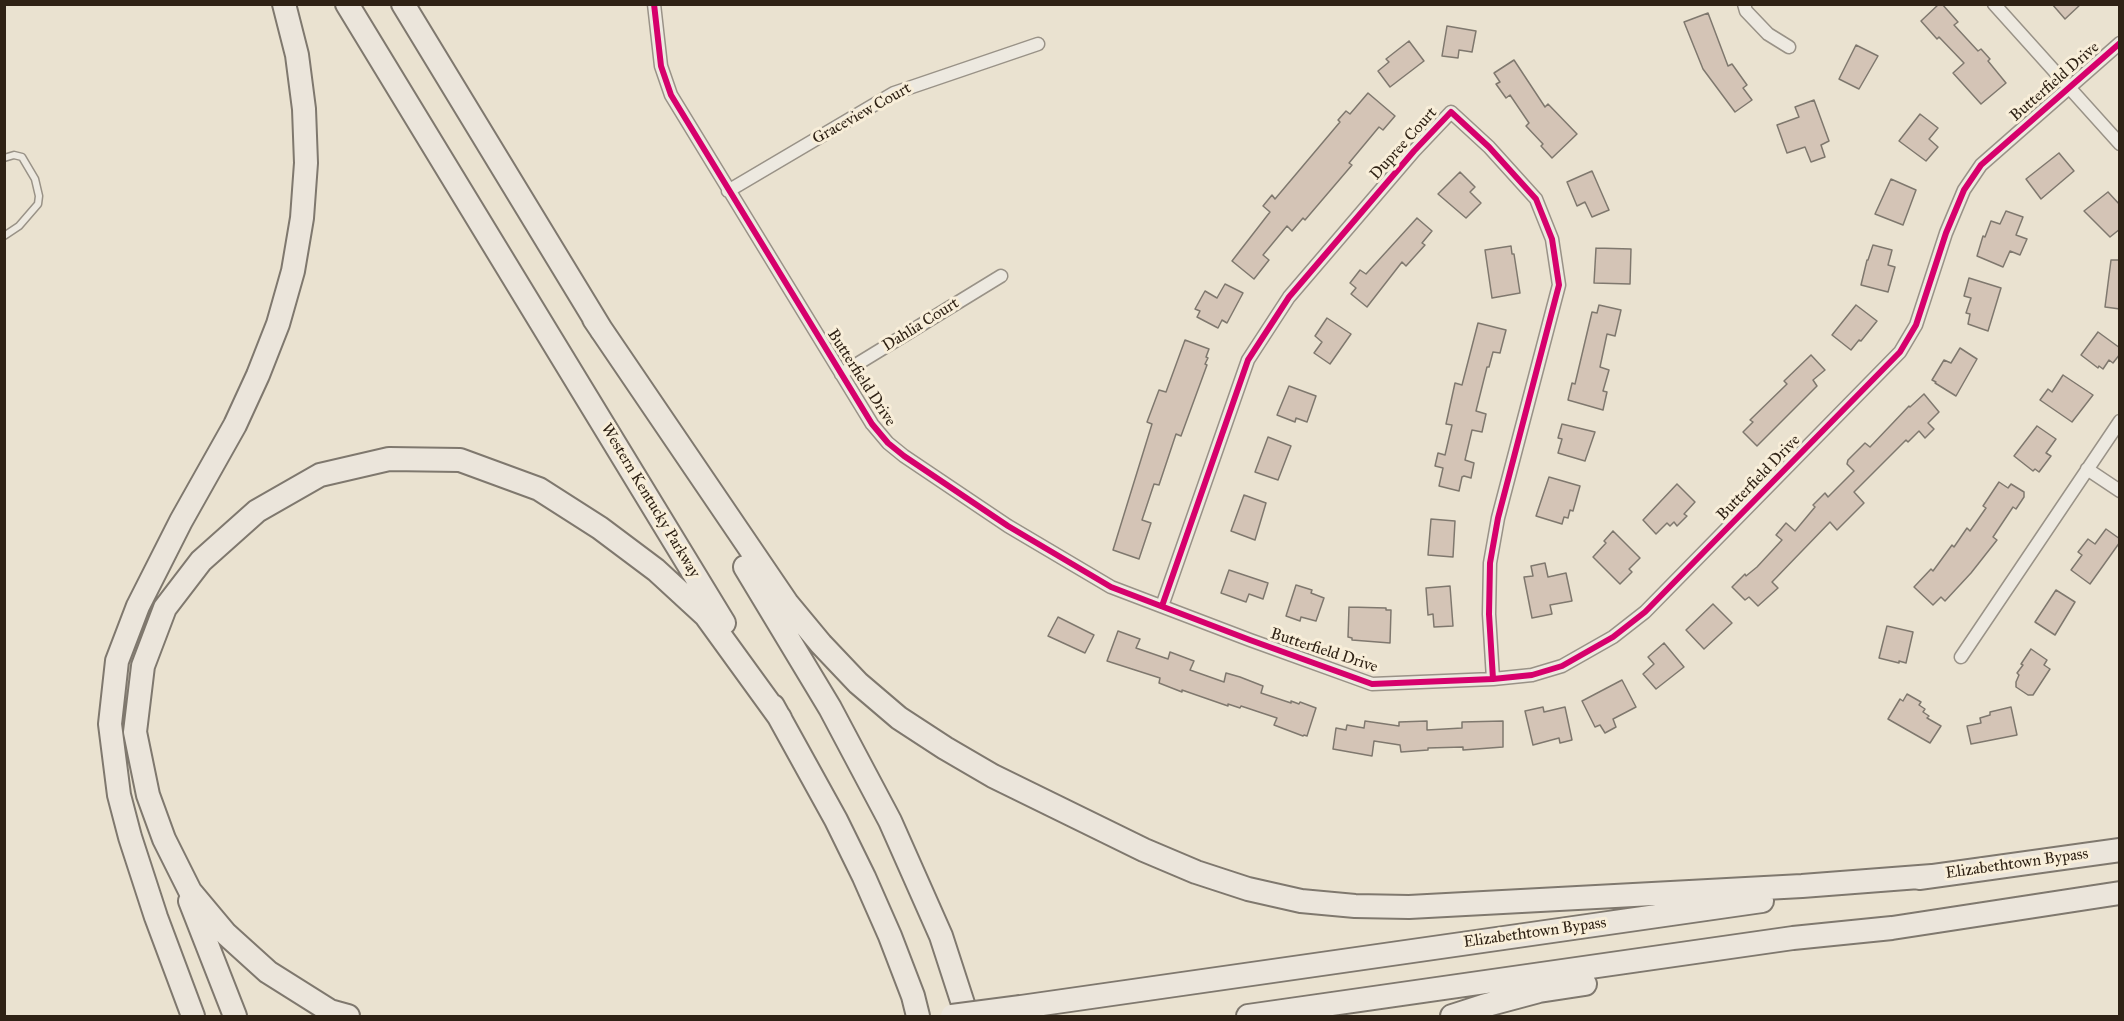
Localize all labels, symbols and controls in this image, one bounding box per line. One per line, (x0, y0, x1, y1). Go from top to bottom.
street label: Butterfield Drive (2007, 38, 2103, 126)
street label: Graceview Court (809, 79, 915, 149)
street label: Dupree Court (1366, 104, 1442, 184)
street label: Dahlia Court (879, 294, 963, 356)
street label: Butterfield Drive (823, 326, 899, 430)
street label: Western Kentucky Parkway (596, 420, 704, 582)
street label: Butterfield Drive (1713, 431, 1805, 525)
street label: Butterfield Drive (1268, 625, 1380, 677)
street label: Elizabethtown Bypass (1944, 844, 2090, 884)
street label: Elizabethtown Bypass (1462, 913, 1608, 953)

